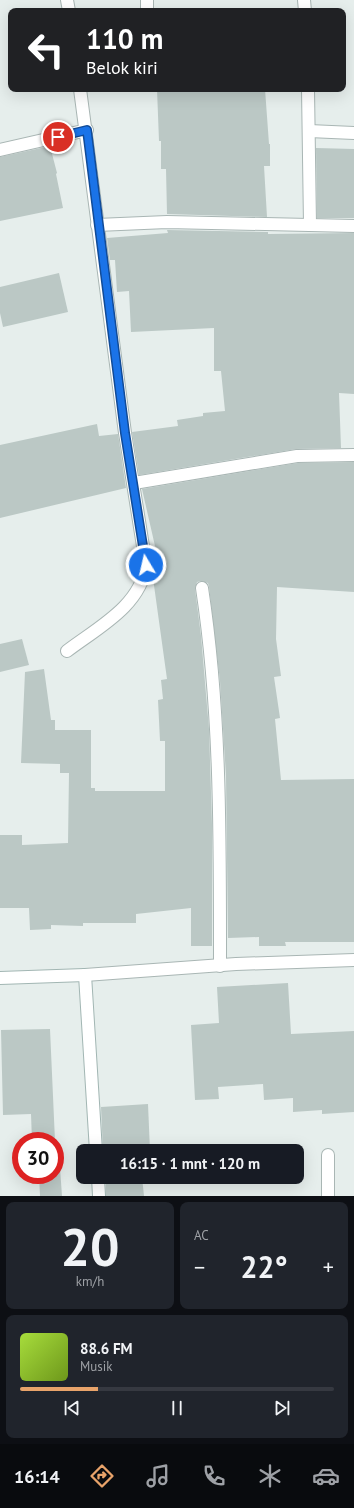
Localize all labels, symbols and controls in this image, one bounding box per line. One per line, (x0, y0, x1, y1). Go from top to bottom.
text: 110 m (86, 20, 163, 57)
icon: left (20, 24, 72, 76)
text: Belok kiri (86, 56, 158, 79)
pin (41, 120, 75, 154)
icon: arrive (47, 126, 69, 148)
position arrow (125, 544, 167, 586)
speed limit sign: 30 (12, 1132, 64, 1184)
text: 16:15 · 1 mnt · 120 m (120, 1154, 260, 1173)
text: 20 (61, 1213, 119, 1280)
text: AC (194, 1227, 209, 1244)
text: 22° (240, 1247, 288, 1286)
text: − (194, 1253, 205, 1281)
text: + (323, 1253, 334, 1281)
text: km/h (76, 1273, 104, 1290)
text: 88.6 FM (80, 1339, 133, 1358)
text: Musik (80, 1358, 112, 1375)
icon: previous (61, 1397, 83, 1419)
icon: pause (166, 1397, 188, 1419)
icon: next (271, 1397, 293, 1419)
icon: directions (88, 1462, 116, 1490)
icon: music (144, 1462, 172, 1490)
icon: phone (200, 1462, 228, 1490)
icon: climate (256, 1462, 284, 1490)
icon: car (312, 1462, 340, 1490)
text: 16:14 (14, 1465, 60, 1488)

